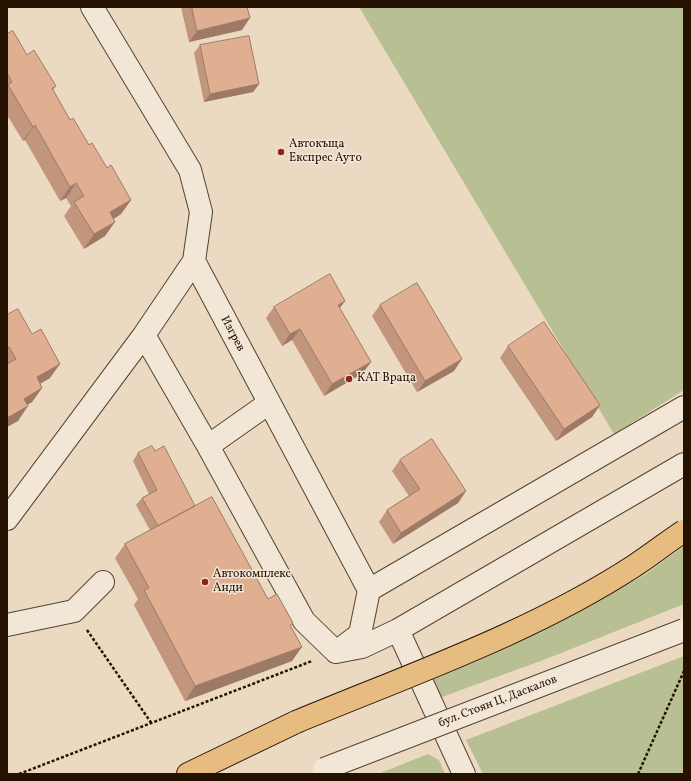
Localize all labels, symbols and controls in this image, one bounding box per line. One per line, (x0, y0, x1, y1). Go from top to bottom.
place label: Автокъща Експрес Ауто (289, 138, 362, 166)
marker: Автокъща Експрес Ауто (276, 147, 286, 157)
street label: Изгрев (217, 314, 247, 354)
place label: КАТ Враца (357, 372, 416, 386)
marker: КАТ Враца (344, 374, 354, 384)
place label: Автокомплекс Анди (213, 568, 291, 596)
marker: Автокомплекс Анди (200, 577, 210, 587)
street label: бул. Стоян Ц. Даскалов (437, 673, 559, 731)

